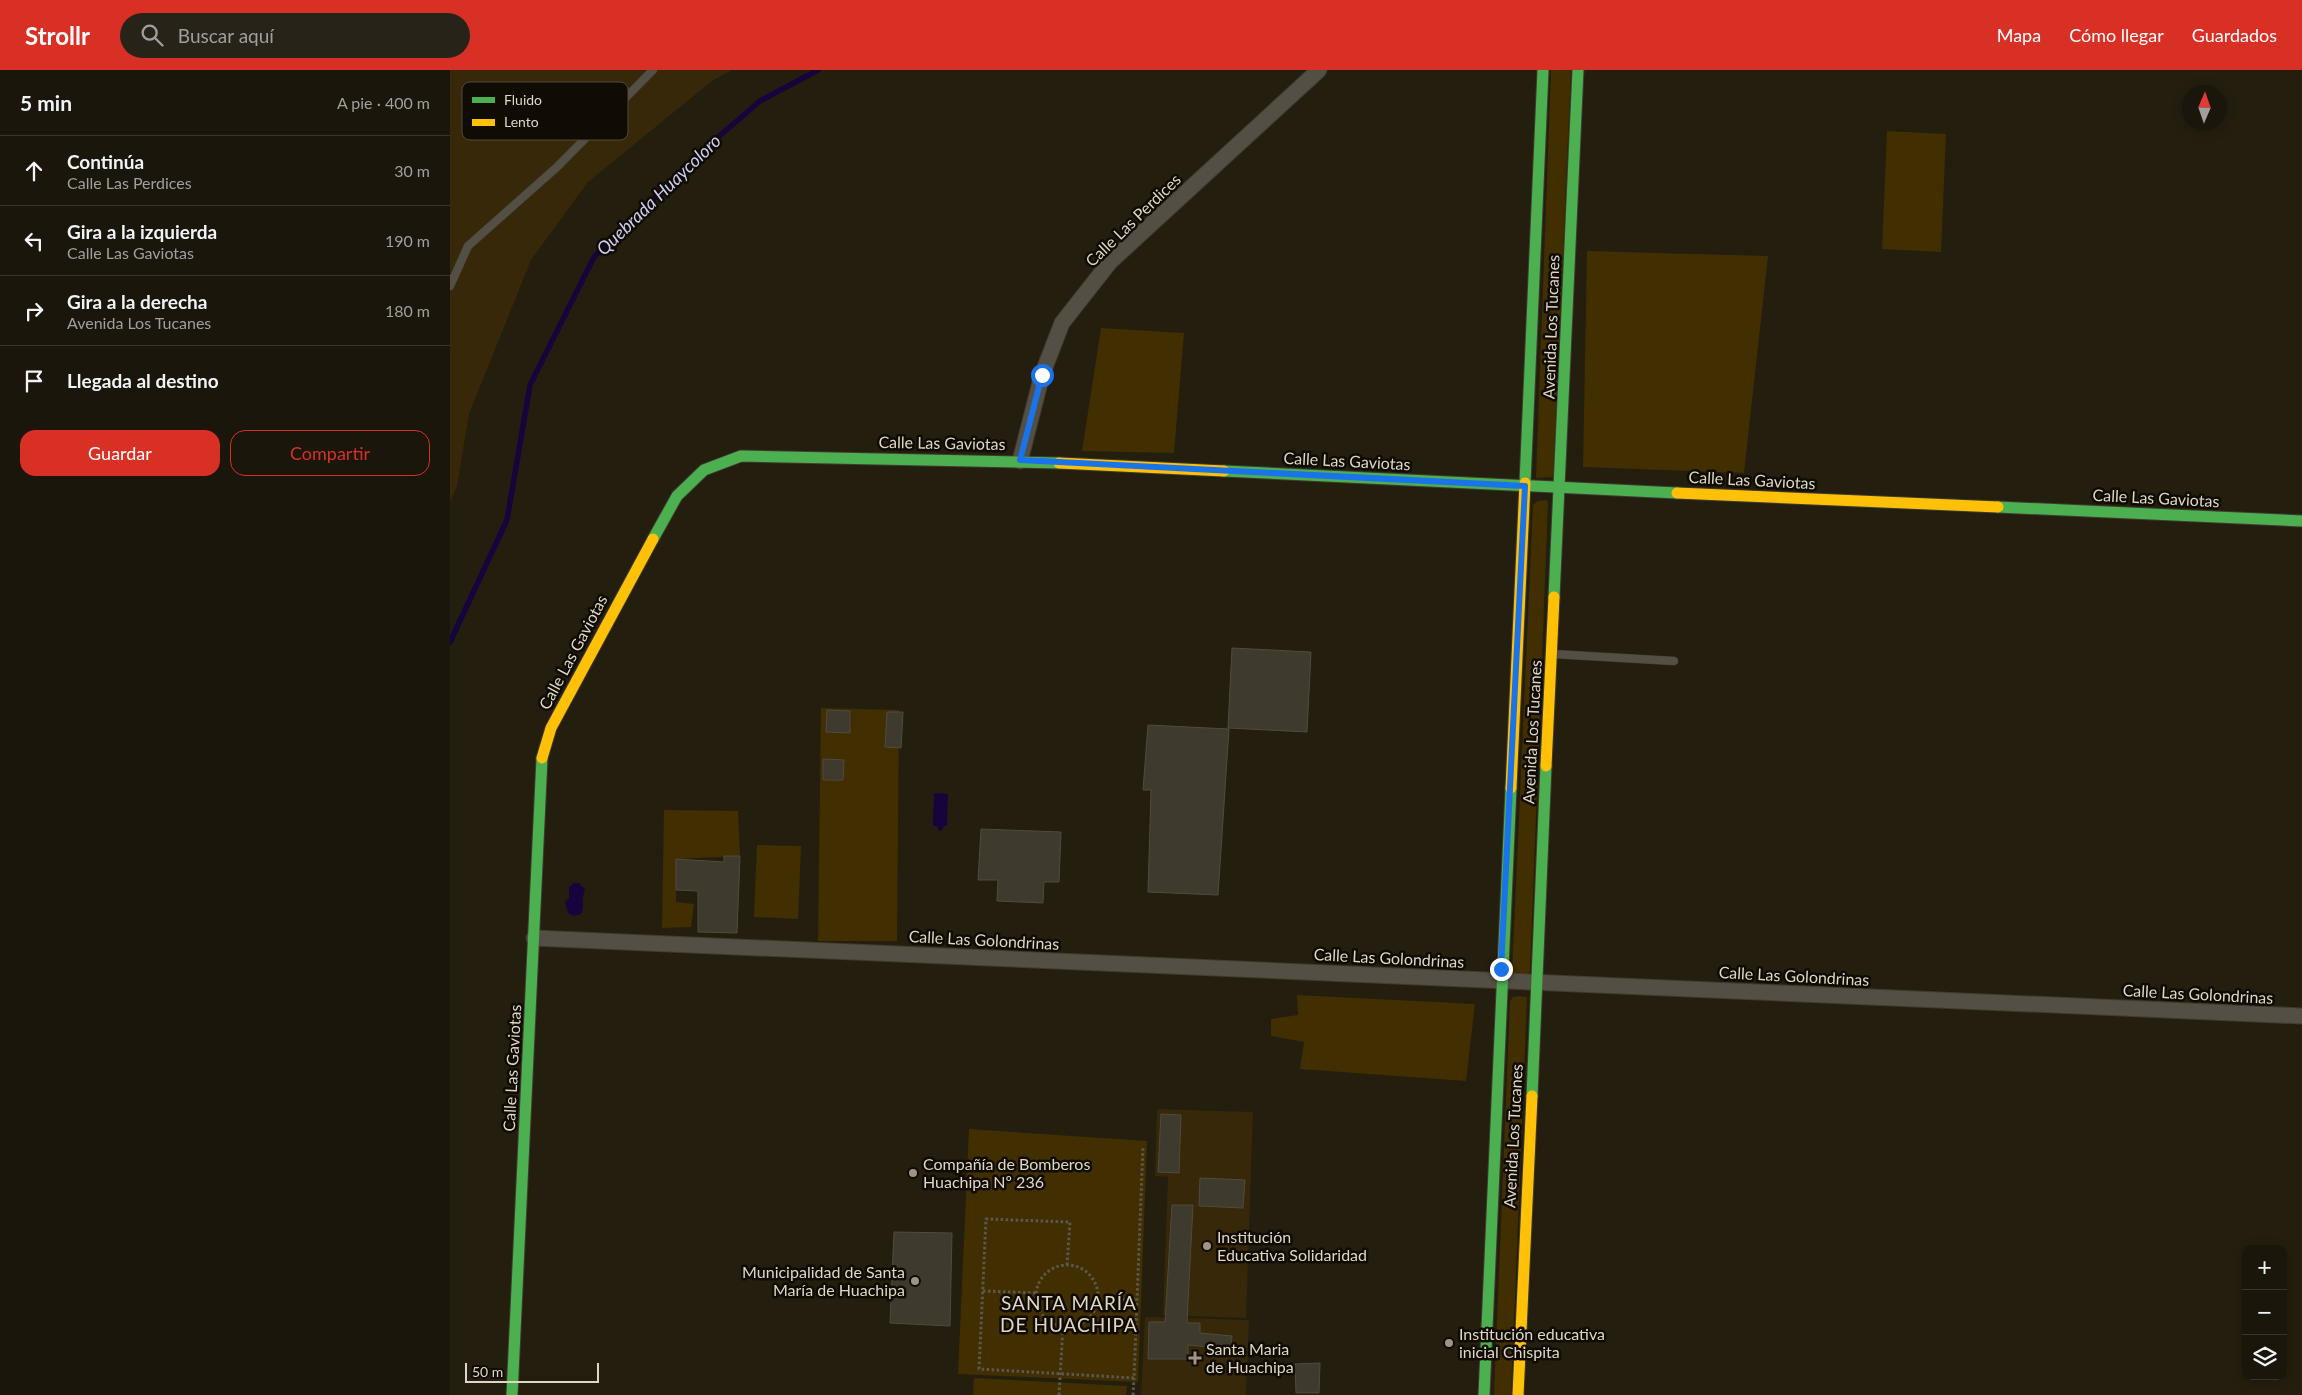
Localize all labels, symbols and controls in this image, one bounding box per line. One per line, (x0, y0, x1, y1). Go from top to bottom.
search box (120, 13, 470, 58)
text: Strollr (25, 21, 90, 50)
icon: search (138, 21, 166, 49)
text: Buscar aquí (178, 24, 274, 47)
text: Mapa (1997, 24, 2041, 46)
text: Cómo llegar (2069, 24, 2164, 46)
text: Guardados (2192, 24, 2277, 46)
legend (462, 82, 628, 140)
north arrow (2182, 85, 2227, 130)
text: 5 min (20, 90, 72, 115)
text: Fluido (504, 91, 542, 108)
text: A pie · 400 m (337, 93, 430, 112)
text: Lento (504, 113, 539, 130)
water label: Quebrada Huaycoloro (591, 129, 725, 259)
text: Continúa (67, 150, 144, 173)
icon: ahead (20, 157, 48, 185)
text: 30 m (394, 161, 430, 180)
street label: Calle Las Perdices (1081, 169, 1184, 270)
text: Calle Las Perdices (67, 173, 192, 192)
text: Gira a la izquierda (67, 220, 217, 243)
icon: left (20, 227, 48, 255)
text: 190 m (385, 231, 430, 250)
text: Calle Las Gaviotas (67, 243, 194, 262)
street label: Avenida Los Tucanes (1538, 254, 1563, 399)
text: Gira a la derecha (67, 290, 207, 313)
icon: right (20, 297, 48, 325)
text: 180 m (385, 301, 430, 320)
text: Avenida Los Tucanes (67, 313, 211, 332)
route start (1031, 364, 1054, 387)
icon: arrive (20, 367, 48, 395)
text: Llegada al destino (67, 369, 219, 392)
button: Guardar (20, 430, 220, 476)
button: Compartir (230, 430, 430, 476)
street label: Calle Las Gaviotas (878, 432, 1006, 453)
street label: Calle Las Gaviotas (1283, 448, 1411, 473)
street label: Calle Las Gaviotas (1688, 467, 1816, 492)
street label: Calle Las Gaviotas (2092, 485, 2220, 510)
street label: Calle Las Gaviotas (534, 591, 611, 712)
street label: Avenida Los Tucanes (1518, 659, 1545, 805)
street label: Calle Las Golondrinas (908, 926, 1060, 953)
street label: Calle Las Golondrinas (1313, 944, 1465, 971)
route end (1490, 958, 1513, 981)
street label: Calle Las Golondrinas (1718, 962, 1870, 989)
street label: Calle Las Golondrinas (2122, 980, 2274, 1007)
street label: Calle Las Gaviotas (499, 1004, 524, 1132)
street label: Avenida Los Tucanes (1499, 1063, 1526, 1209)
place label: Compañía de Bomberos Huachipa Nº 236 (923, 1154, 1090, 1191)
marker: Compañía de Bomberos Huachipa Nº 236 (907, 1167, 919, 1179)
place label: Institución Educativa Solidaridad (1217, 1227, 1367, 1264)
marker: Institución Educativa Solidaridad (1201, 1240, 1213, 1252)
map controls (2242, 1245, 2287, 1380)
button: + (2242, 1245, 2287, 1290)
place label: Municipalidad de Santa María de Huachipa (742, 1262, 905, 1299)
marker: Municipalidad de Santa María de Huachipa (909, 1275, 921, 1287)
button: − (2242, 1290, 2287, 1335)
district label: SANTA MARÍA DE HUACHIPA (1000, 1291, 1138, 1336)
place label: Institución educativa inicial Chispita (1459, 1324, 1605, 1361)
button: layers (2242, 1335, 2287, 1380)
marker: Institución educativa inicial Chispita (1443, 1337, 1455, 1349)
place label: Santa Maria de Huachipa (1206, 1339, 1294, 1376)
marker: Santa Maria de Huachipa (1188, 1351, 1202, 1365)
scale bar (465, 1360, 599, 1383)
text: 50 m (472, 1363, 503, 1380)

